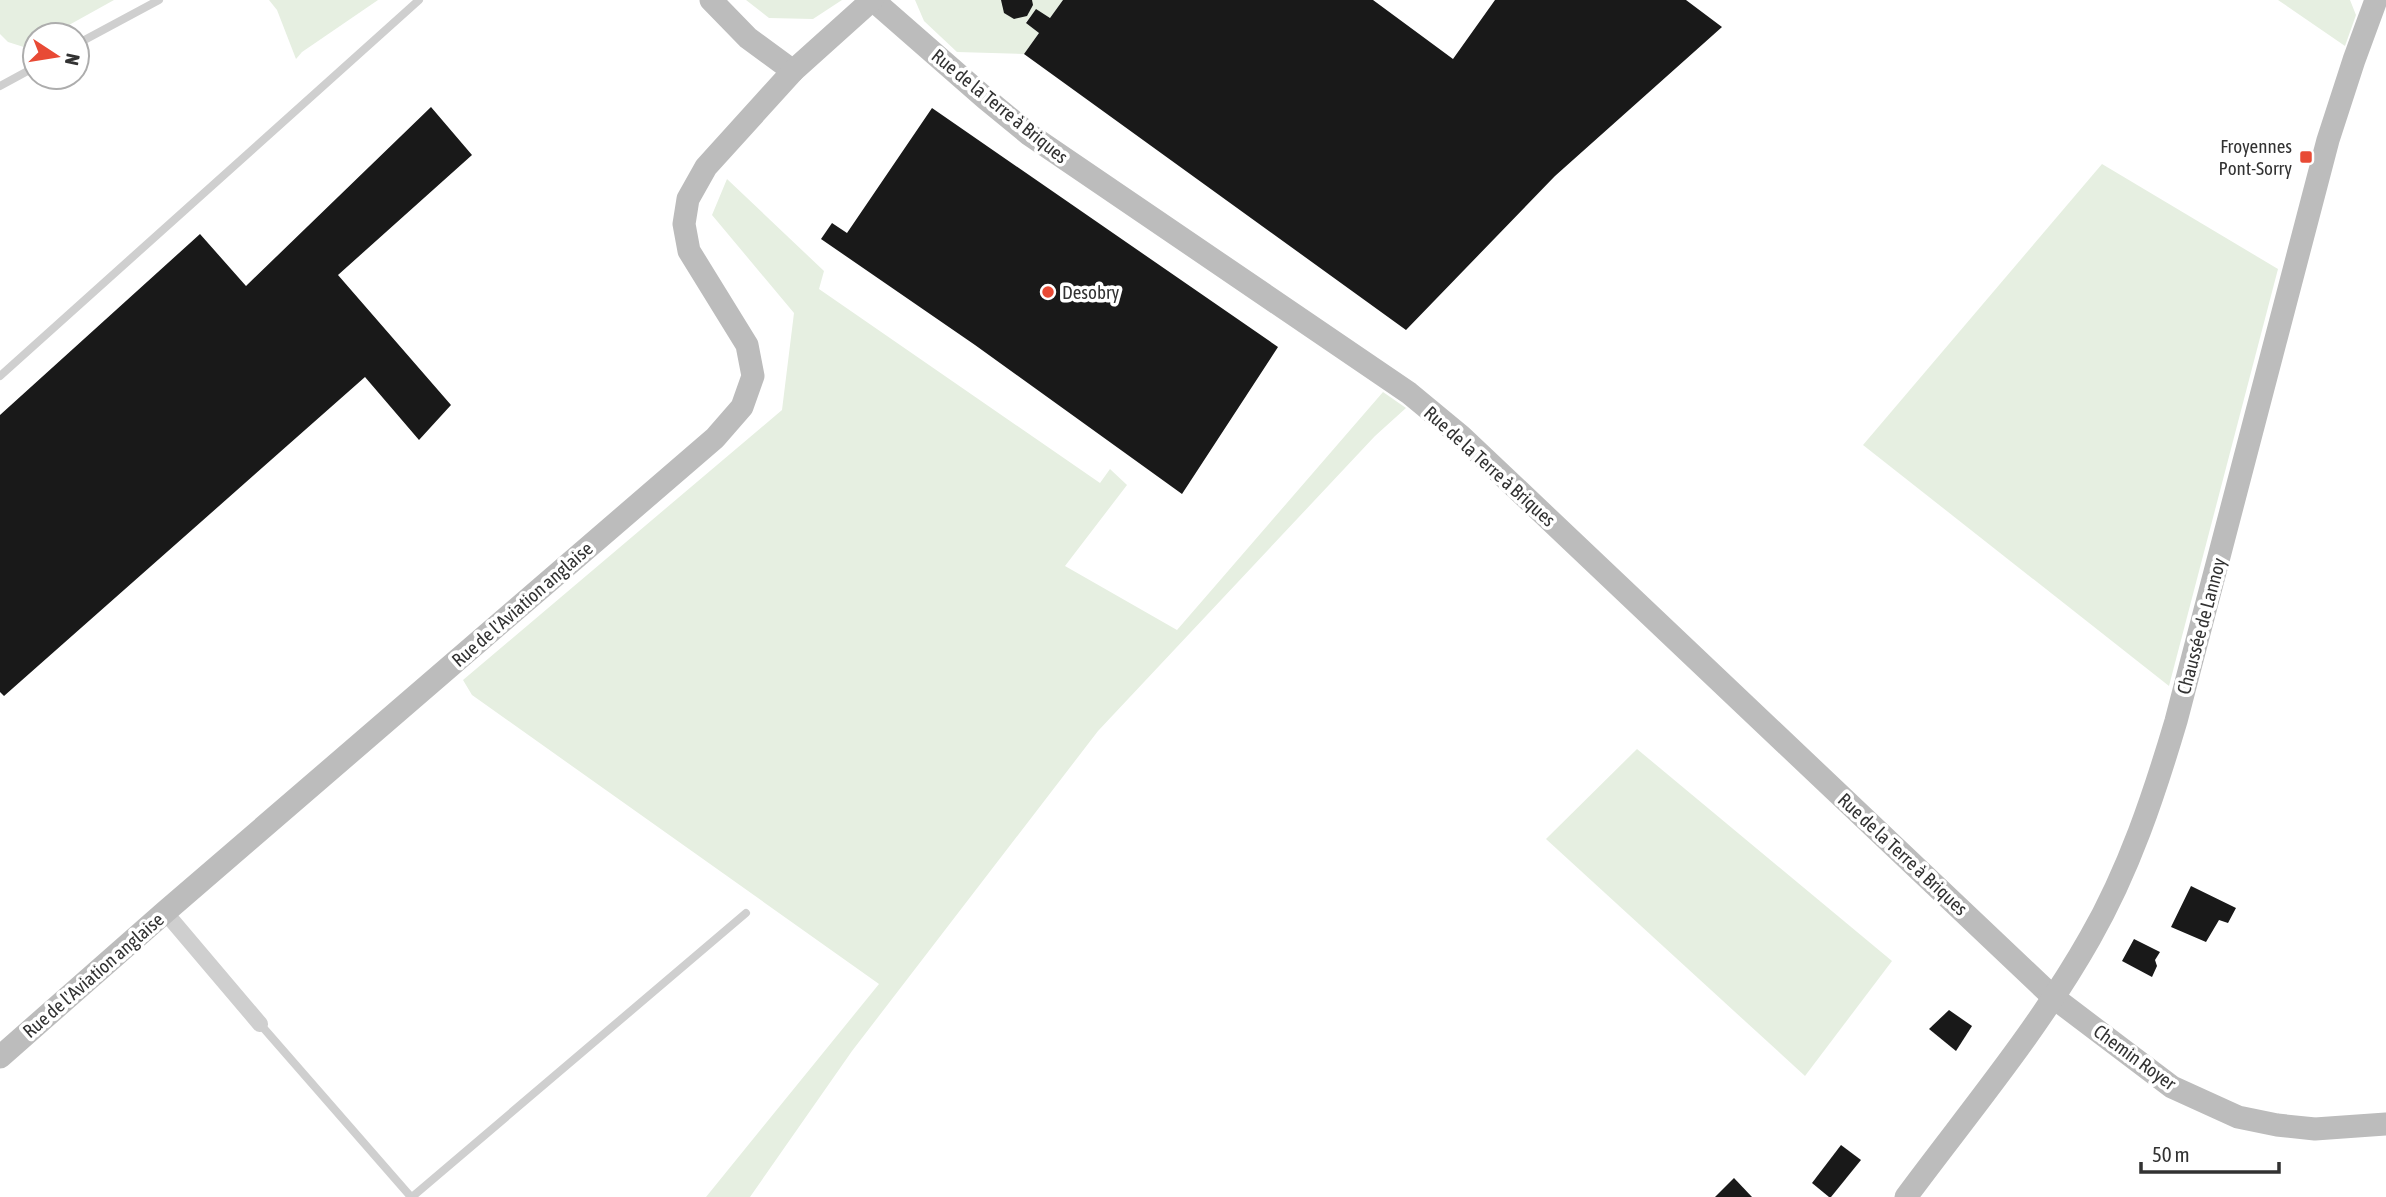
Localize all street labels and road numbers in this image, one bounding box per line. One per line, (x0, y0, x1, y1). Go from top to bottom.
street label: Rue de la Terre à Briques (927, 44, 1073, 168)
street label: Rue de la Terre à Briques (1420, 401, 1560, 531)
street label: Rue de l'Aviation anglaise (447, 537, 597, 671)
street label: Chaussée de Lannoy (2172, 555, 2230, 697)
street label: Rue de la Terre à Briques (1834, 788, 1972, 920)
street label: Rue de l'Aviation anglaise (18, 908, 168, 1042)
street label: Chemin Royer (2090, 1020, 2181, 1094)

